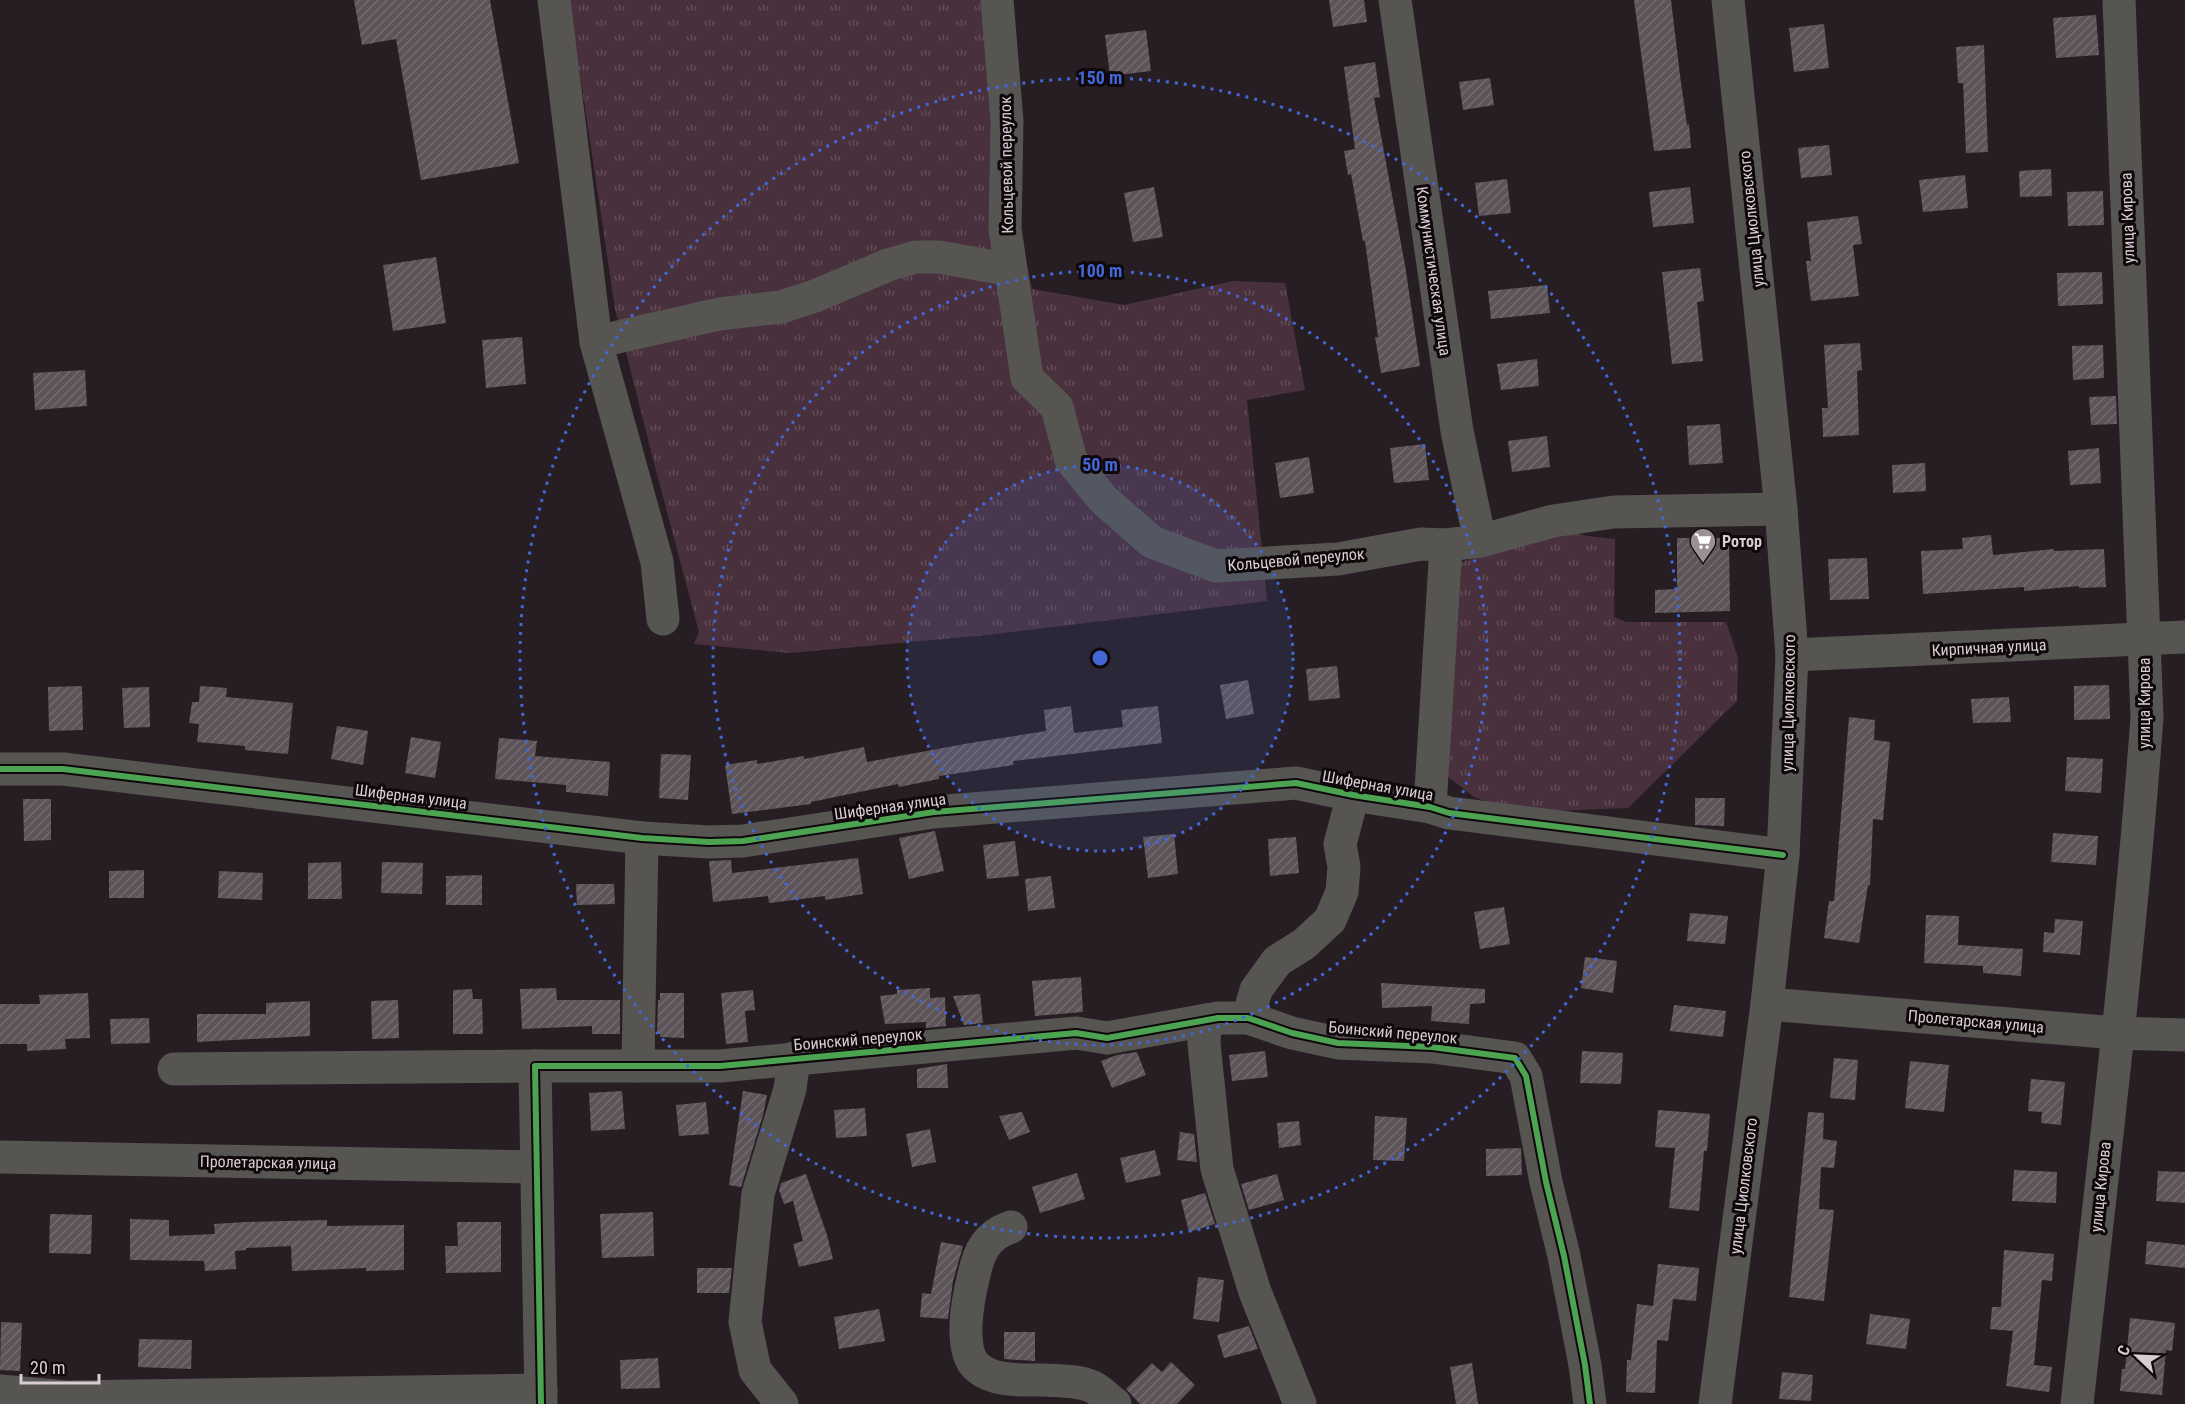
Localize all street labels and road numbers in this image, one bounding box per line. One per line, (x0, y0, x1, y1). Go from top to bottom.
street label: Кольцевой переулок (996, 96, 1017, 234)
street label: улица Циолковского (1735, 150, 1768, 288)
street label: улица Кирова (2116, 172, 2139, 264)
street label: Коммунистическая улица (1412, 185, 1455, 357)
street label: Кольцевой переулок (1227, 544, 1366, 575)
street label: улица Циолковского (1778, 634, 1799, 772)
street label: Кирпичная улица (1931, 635, 2047, 660)
street label: улица Кирова (2135, 658, 2154, 748)
street label: Шиферная улица (1321, 766, 1435, 805)
street label: Шиферная улица (354, 780, 468, 813)
street label: Шиферная улица (833, 789, 947, 824)
street label: Пролетарская улица (1907, 1006, 2045, 1037)
street label: Боинский переулок (1328, 1017, 1459, 1048)
street label: Боинский переулок (793, 1024, 924, 1055)
street label: улица Циолковского (1726, 1117, 1761, 1255)
street label: улица Кирова (2086, 1141, 2115, 1233)
street label: Пролетарская улица (200, 1152, 336, 1173)

